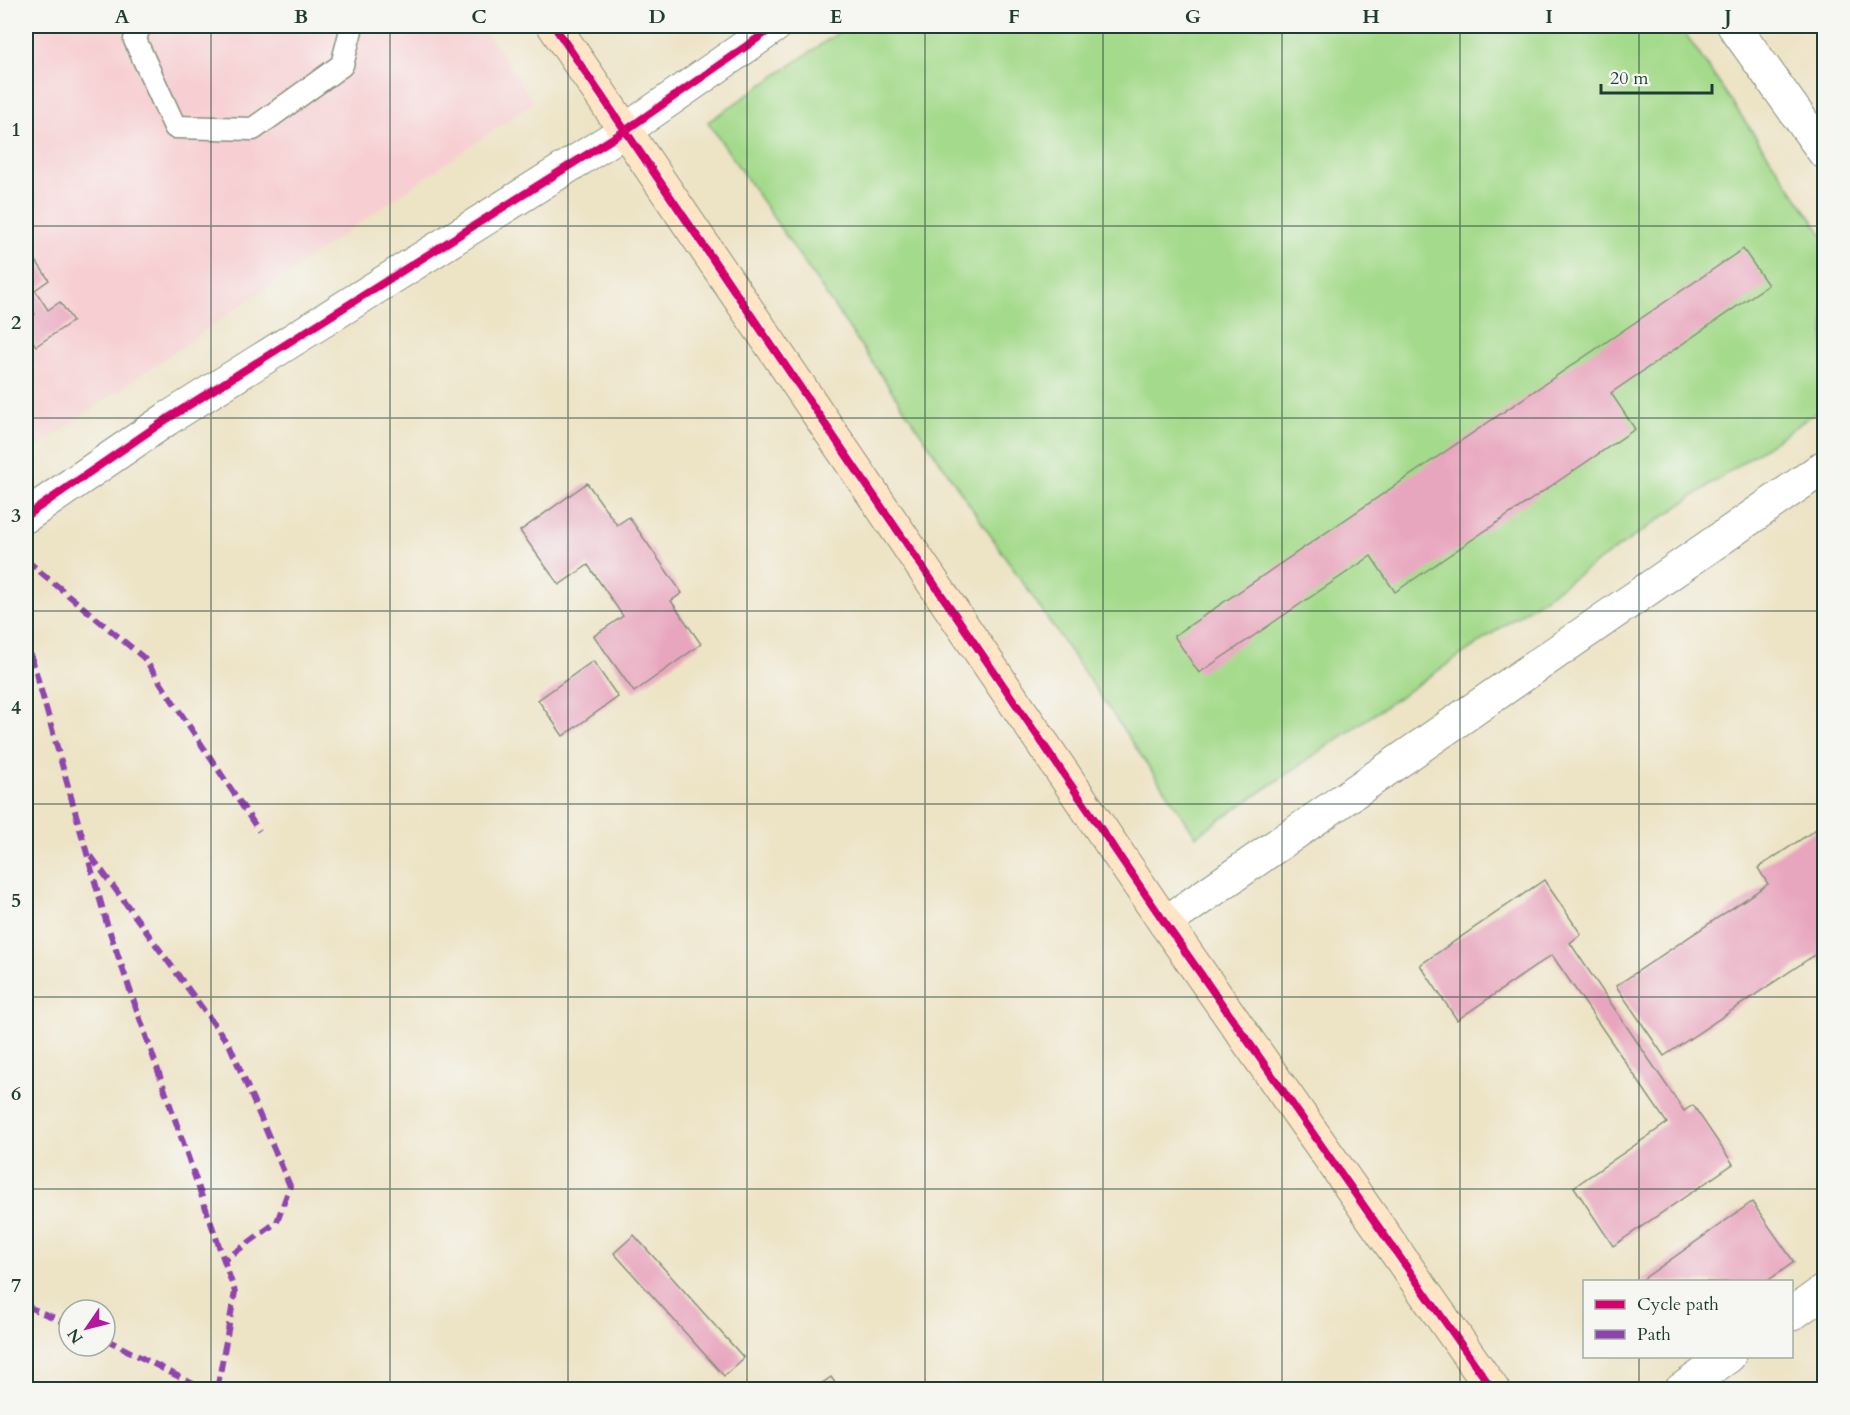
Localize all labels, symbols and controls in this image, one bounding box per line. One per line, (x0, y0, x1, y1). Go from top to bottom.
text: A (114, 3, 130, 30)
text: B (294, 3, 308, 30)
text: C (471, 3, 487, 30)
text: D (648, 3, 666, 30)
text: E (830, 3, 842, 30)
text: F (1008, 3, 1020, 30)
text: G (1185, 3, 1201, 30)
text: H (1362, 3, 1380, 30)
text: I (1545, 3, 1553, 30)
text: J (1721, 3, 1732, 30)
scale bar (1601, 57, 1712, 95)
text: 20 m (1610, 66, 1649, 91)
text: 1 (11, 116, 21, 143)
text: 2 (11, 309, 21, 336)
text: 3 (11, 502, 21, 529)
text: 4 (11, 694, 21, 721)
text: 5 (11, 887, 21, 914)
text: 6 (11, 1080, 21, 1107)
text: 7 (11, 1272, 21, 1299)
legend (1583, 1280, 1793, 1358)
text: Cycle path (1637, 1292, 1719, 1317)
north arrow (57, 1298, 117, 1358)
text: Path (1637, 1322, 1671, 1347)
text: N (62, 1324, 89, 1348)

